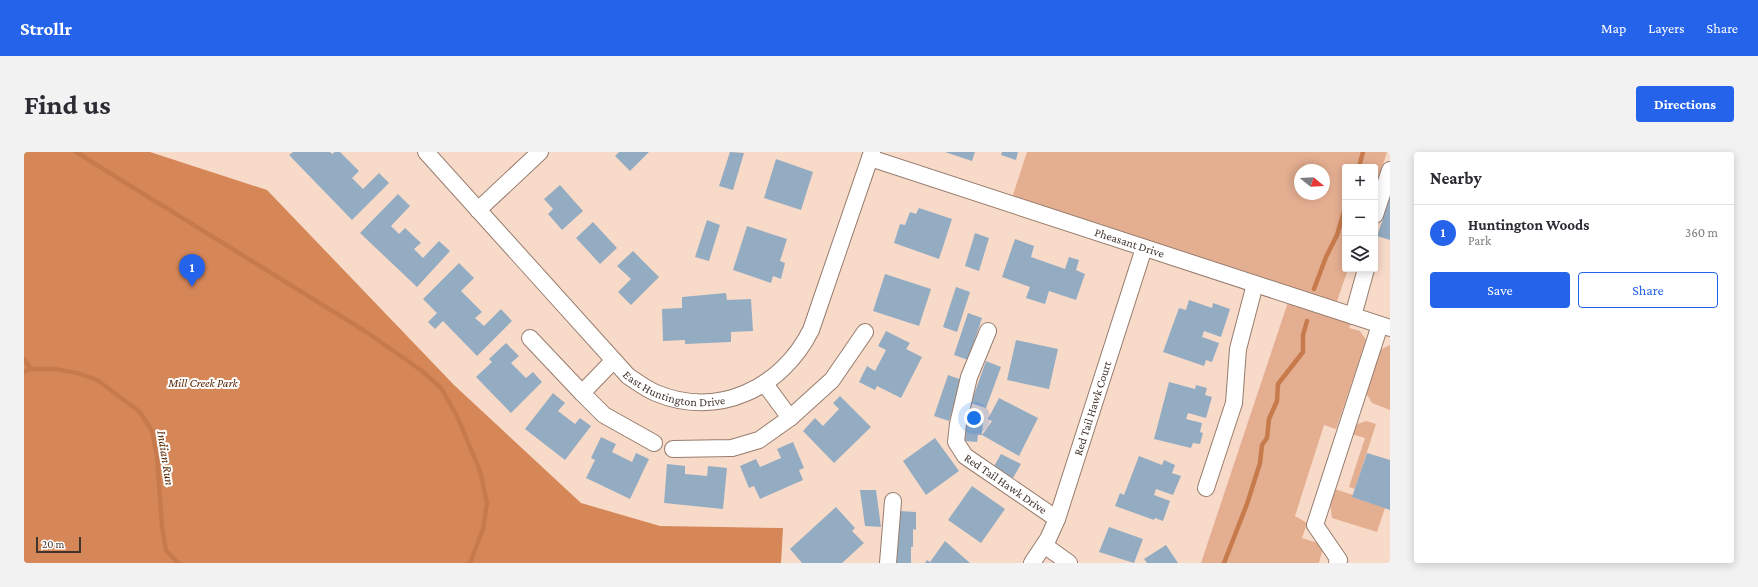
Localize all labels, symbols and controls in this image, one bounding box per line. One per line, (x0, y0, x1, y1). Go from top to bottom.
text: Strollr (20, 18, 72, 39)
text: Map (1601, 20, 1626, 36)
text: Layers (1648, 20, 1685, 36)
text: Share (1707, 20, 1738, 36)
button: Directions (1636, 86, 1734, 122)
text: Find us (24, 89, 111, 120)
north arrow (1294, 164, 1330, 200)
map controls (1342, 164, 1378, 272)
button: + (1342, 164, 1378, 200)
text: Nearby (1430, 169, 1482, 188)
button: − (1342, 200, 1378, 236)
text: Huntington Woods (1468, 217, 1589, 233)
street label: Pheasant Drive (1093, 225, 1166, 261)
text: 1 (1441, 225, 1445, 240)
text: 360 m (1685, 225, 1718, 240)
text: Park (1468, 233, 1491, 248)
button: layers (1342, 236, 1378, 272)
pin: 1 (179, 254, 205, 287)
button: Save (1430, 272, 1570, 308)
button: Share (1578, 272, 1718, 308)
street label: Red Tail Hawk Court (1071, 358, 1115, 457)
street label: East Huntington Drive (620, 368, 726, 409)
park label: Mill Creek Park (167, 376, 239, 390)
your location (964, 408, 984, 428)
water label: Indian Run (154, 429, 178, 487)
street label: Red Tail Hawk Drive (962, 451, 1050, 517)
scale bar (36, 535, 81, 554)
text: 20 m (42, 538, 64, 550)

